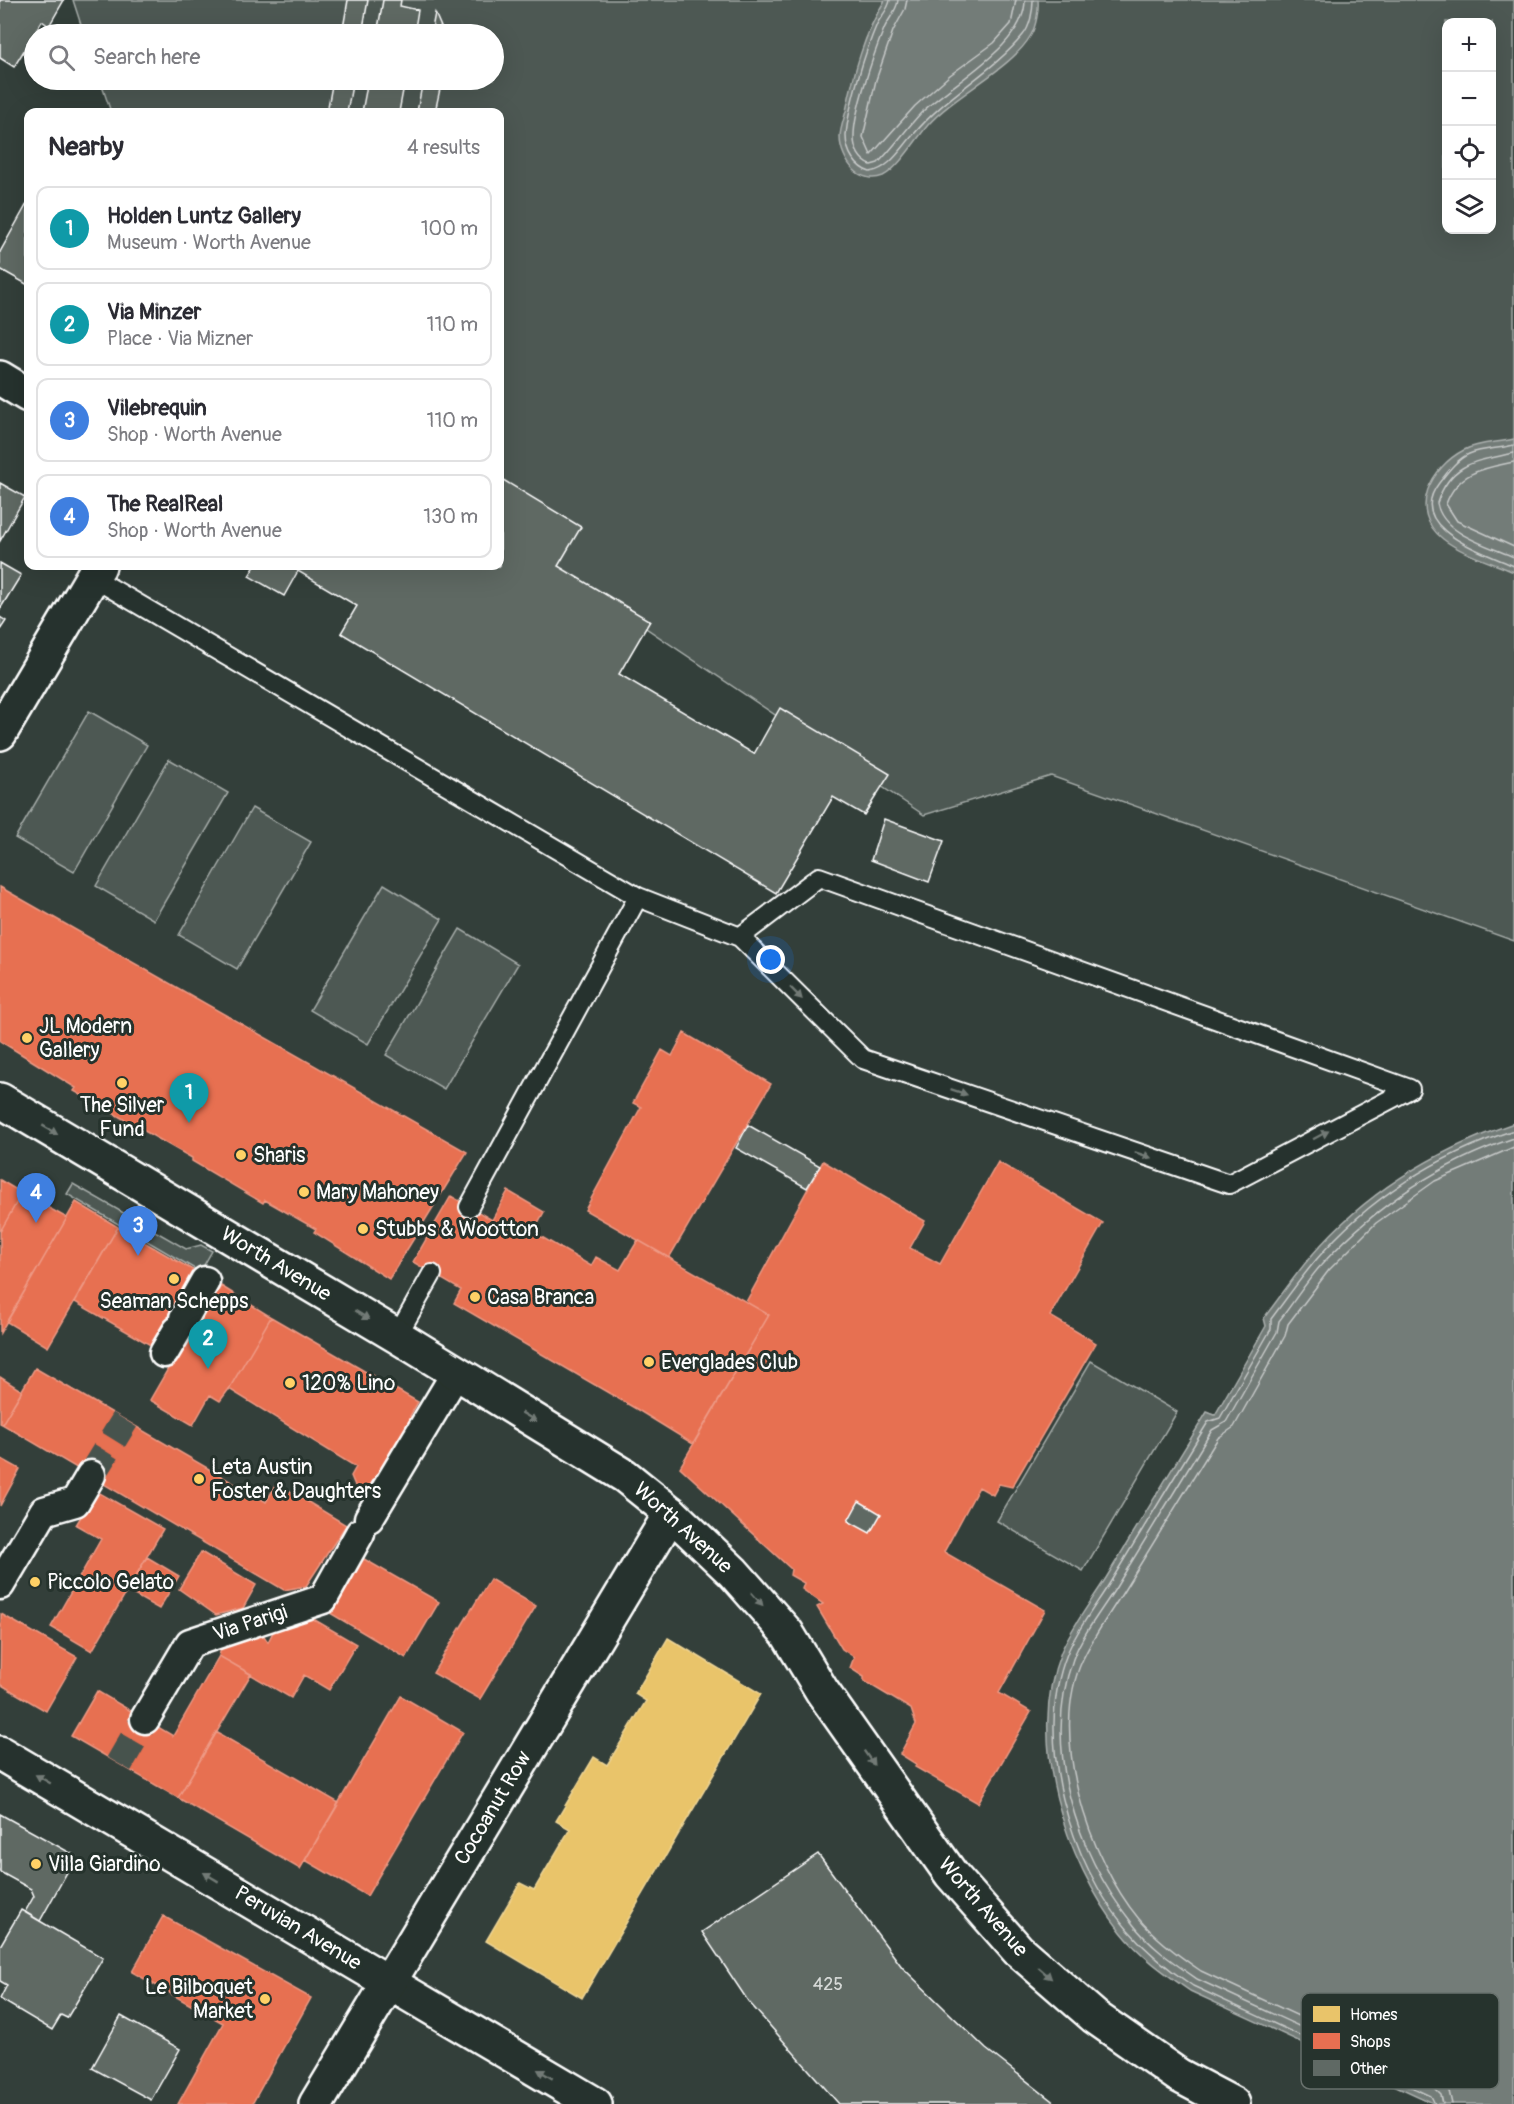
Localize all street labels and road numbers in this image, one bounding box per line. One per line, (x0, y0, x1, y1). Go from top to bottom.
street label: Worth Avenue (216, 1220, 337, 1308)
street label: Worth Avenue (628, 1476, 739, 1580)
street label: Via Parigi (209, 1598, 291, 1648)
street label: Cocoanut Row (448, 1746, 538, 1870)
street label: Worth Avenue (932, 1851, 1034, 1963)
street label: Peruvian Avenue (230, 1880, 367, 1977)

